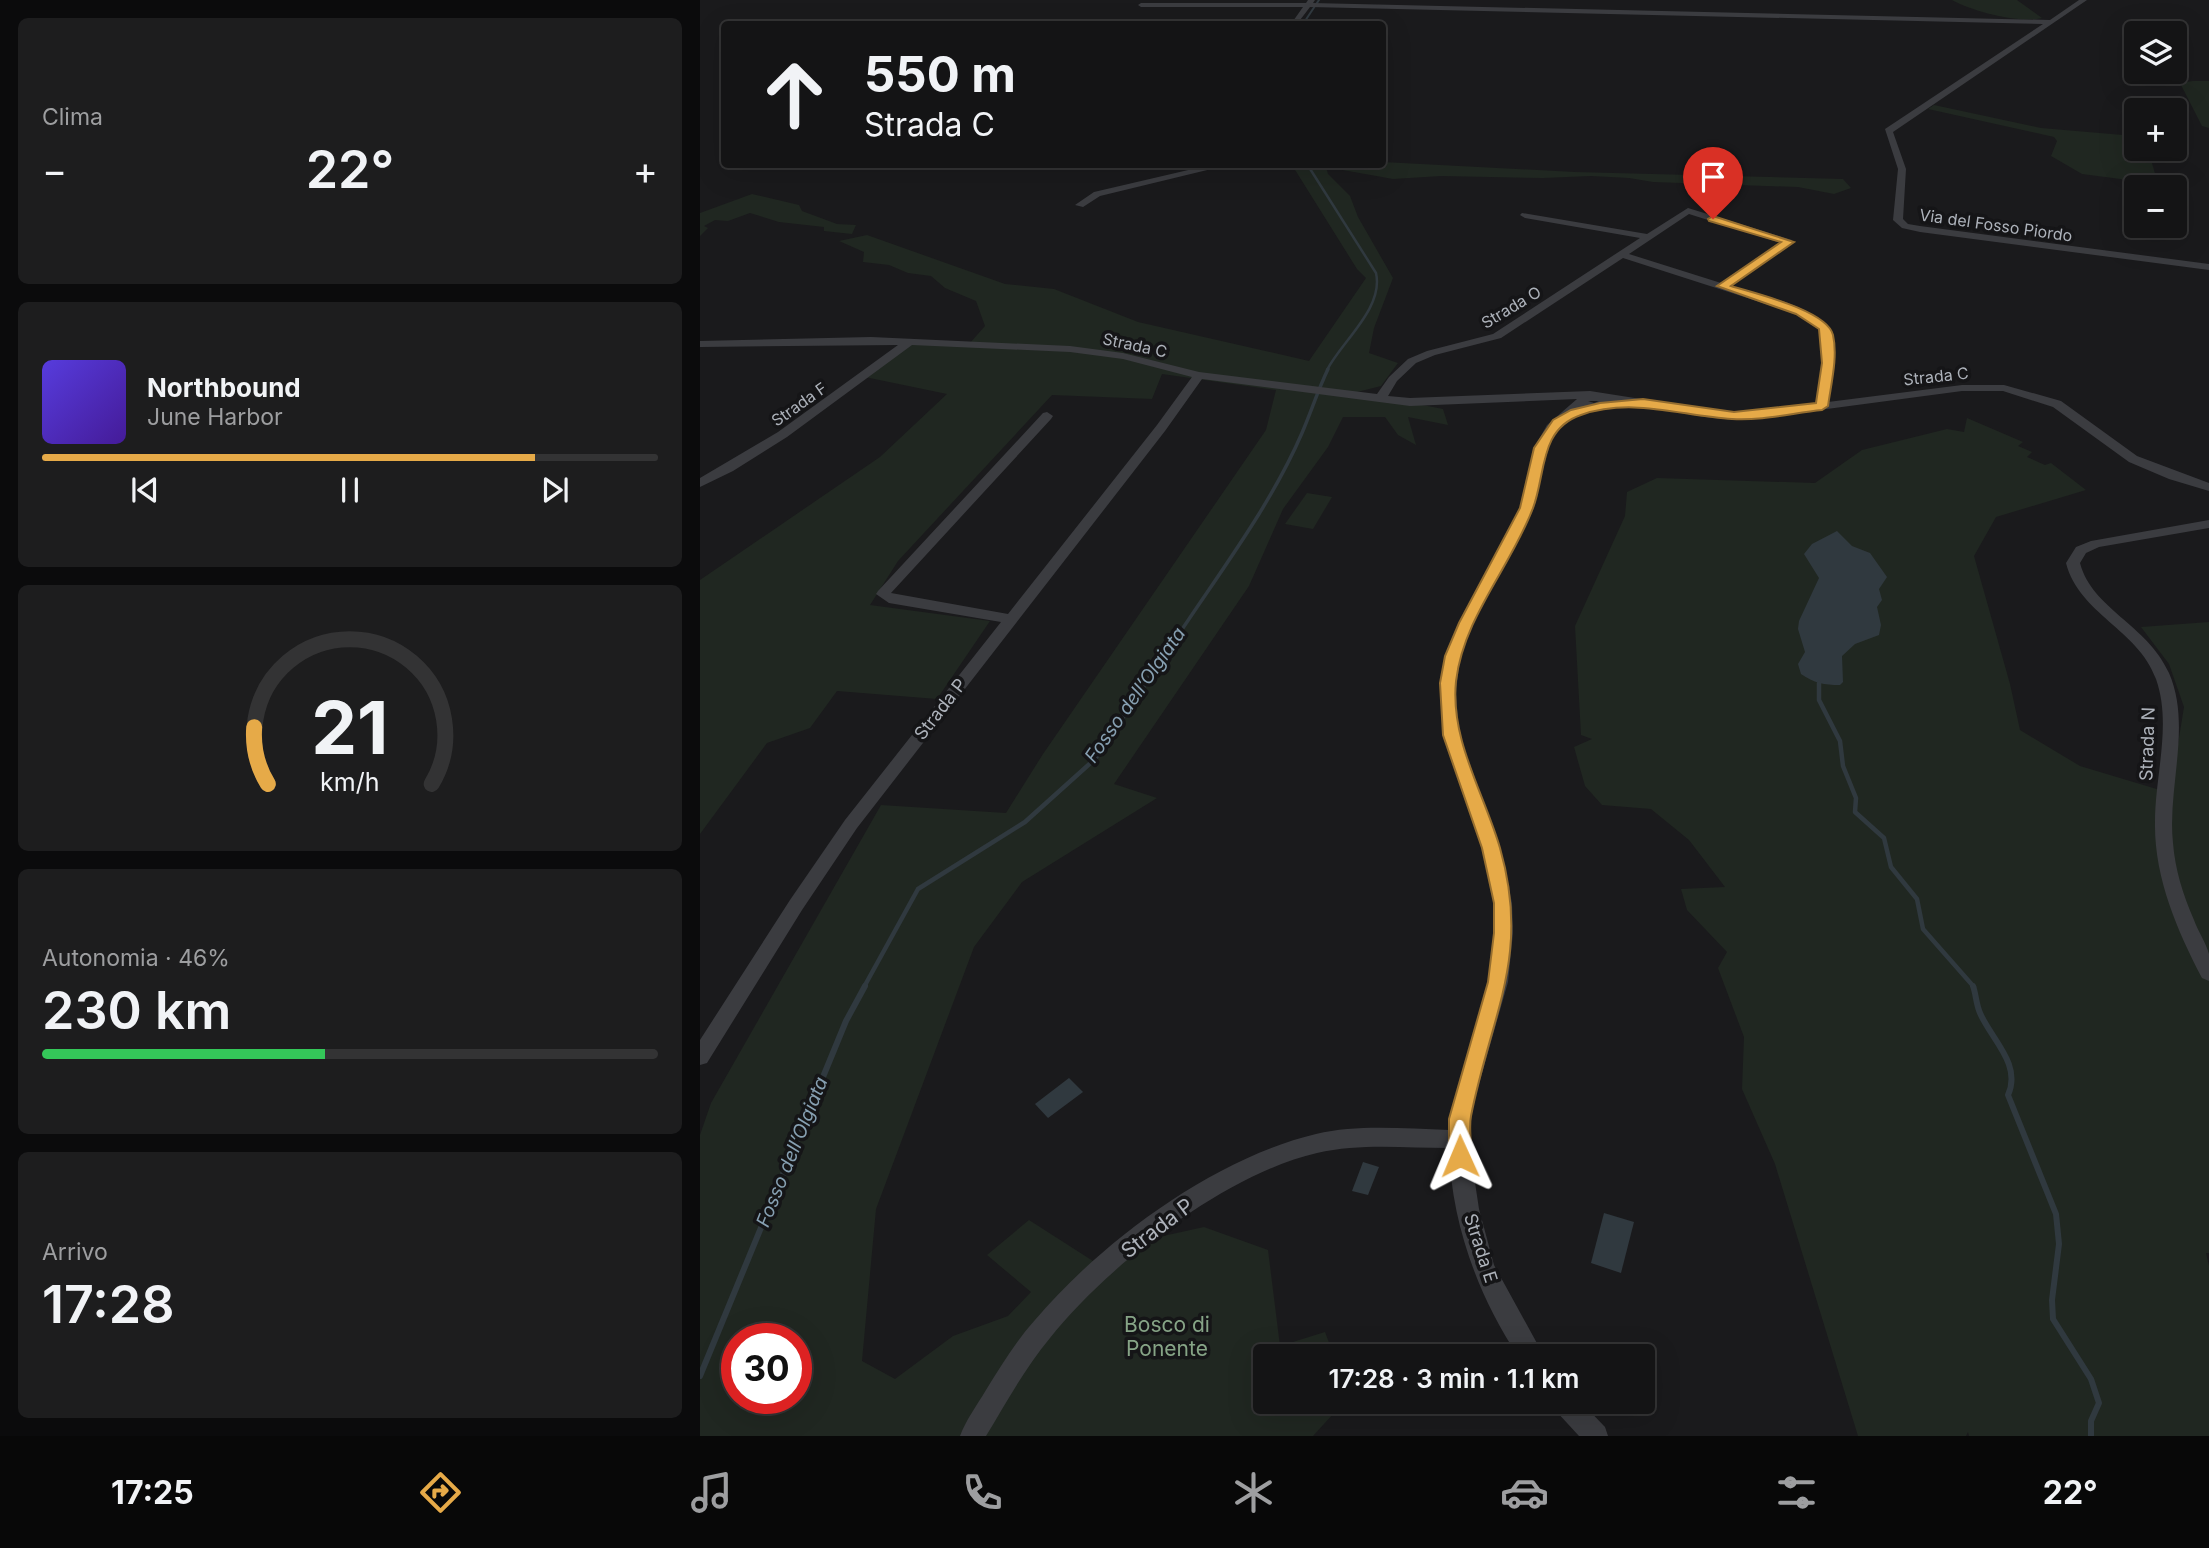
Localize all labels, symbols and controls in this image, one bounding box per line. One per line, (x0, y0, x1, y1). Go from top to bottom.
map controls (2124, 21, 2187, 238)
button: layers (2124, 21, 2187, 84)
text: 550 m (864, 45, 1016, 104)
icon: ahead (749, 49, 840, 140)
button: + (2124, 98, 2187, 161)
text: Clima (42, 103, 103, 131)
text: Strada C (864, 105, 995, 144)
text: 22° (306, 138, 394, 201)
text: − (42, 147, 67, 193)
text: + (633, 147, 658, 193)
pin (1683, 147, 1743, 219)
icon: arrive (1694, 158, 1732, 196)
button: − (2124, 175, 2187, 238)
street label: Via del Fosso Piordo (1918, 204, 2074, 246)
street label: Strada O (1478, 281, 1544, 333)
street label: Strada C (1101, 328, 1169, 362)
street label: Strada C (1902, 363, 1970, 389)
text: Northbound (147, 372, 301, 403)
street label: Strada F (767, 378, 831, 430)
text: June Harbor (147, 403, 283, 431)
icon: previous (126, 471, 164, 509)
icon: pause (331, 471, 369, 509)
icon: next (536, 471, 574, 509)
water label: Fosso dell’Olgiata (1080, 623, 1190, 767)
street label: Strada P (910, 674, 970, 744)
text: 21 (311, 683, 389, 772)
street label: Strada N (2135, 707, 2159, 781)
text: km/h (320, 767, 380, 797)
text: Autonomia · 46% (42, 944, 230, 972)
text: 230 km (42, 979, 231, 1042)
water label: Fosso dell’Olgiata (751, 1073, 833, 1230)
position arrow (1423, 1119, 1497, 1193)
street label: Strada P (1116, 1193, 1198, 1263)
street label: Strada E (1460, 1211, 1502, 1285)
text: Arrivo (42, 1238, 108, 1266)
text: 17:28 (42, 1273, 174, 1336)
park label: Bosco di Ponente (1124, 1312, 1210, 1361)
speed limit sign: 30 (721, 1323, 812, 1414)
text: 17:28 · 3 min · 1.1 km (1329, 1363, 1579, 1394)
icon: directions (416, 1468, 465, 1517)
icon: music (687, 1468, 736, 1517)
icon: phone (958, 1468, 1007, 1517)
icon: climate (1229, 1468, 1278, 1517)
icon: car (1500, 1468, 1549, 1517)
icon: filters (1772, 1468, 1821, 1517)
text: 17:25 (111, 1473, 194, 1512)
text: 22° (2043, 1473, 2098, 1512)

